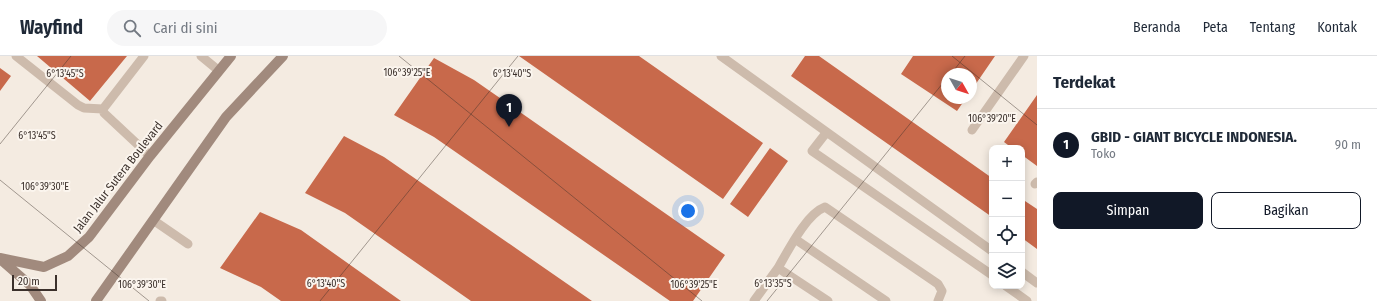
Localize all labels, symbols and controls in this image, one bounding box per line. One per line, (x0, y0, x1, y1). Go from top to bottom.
search box (107, 10, 387, 46)
text: Wayfind (20, 16, 83, 39)
icon: search (121, 17, 143, 39)
text: Cari di sini (153, 19, 218, 37)
text: Beranda (1133, 19, 1181, 36)
text: Peta (1203, 19, 1228, 36)
text: Tentang (1250, 19, 1295, 36)
text: Kontak (1317, 19, 1357, 36)
text: 106°39'25"E (383, 67, 431, 79)
text: 6°13'45"S (46, 68, 84, 80)
text: 6°13'40"S (493, 68, 531, 80)
north arrow (941, 68, 977, 104)
text: Terdekat (1053, 72, 1115, 93)
pin: 1 (496, 94, 522, 127)
text: 106°39'20"E (968, 113, 1016, 125)
street label: Jalan Jalur Sutera Boulevard (70, 119, 166, 235)
text: GBID - GIANT BICYCLE INDONESIA. (1091, 128, 1297, 146)
text: 6°13'45"S (18, 130, 56, 142)
text: 1 (1063, 137, 1069, 152)
text: 90 m (1335, 137, 1361, 152)
map controls (989, 145, 1025, 289)
button: + (989, 145, 1025, 181)
text: Toko (1091, 146, 1116, 161)
text: 106°39'30"E (21, 181, 69, 193)
button: − (989, 181, 1025, 217)
button: Simpan (1053, 192, 1203, 229)
button: Bagikan (1211, 192, 1361, 229)
your location (678, 201, 698, 221)
button: locate (989, 217, 1025, 253)
button: layers (989, 253, 1025, 289)
scale bar (12, 273, 57, 292)
text: 20 m (18, 275, 40, 288)
text: 6°13'40"S (307, 278, 345, 290)
text: 6°13'35"S (754, 278, 792, 290)
text: 106°39'30"E (118, 279, 166, 291)
text: 106°39'25"E (670, 279, 718, 291)

